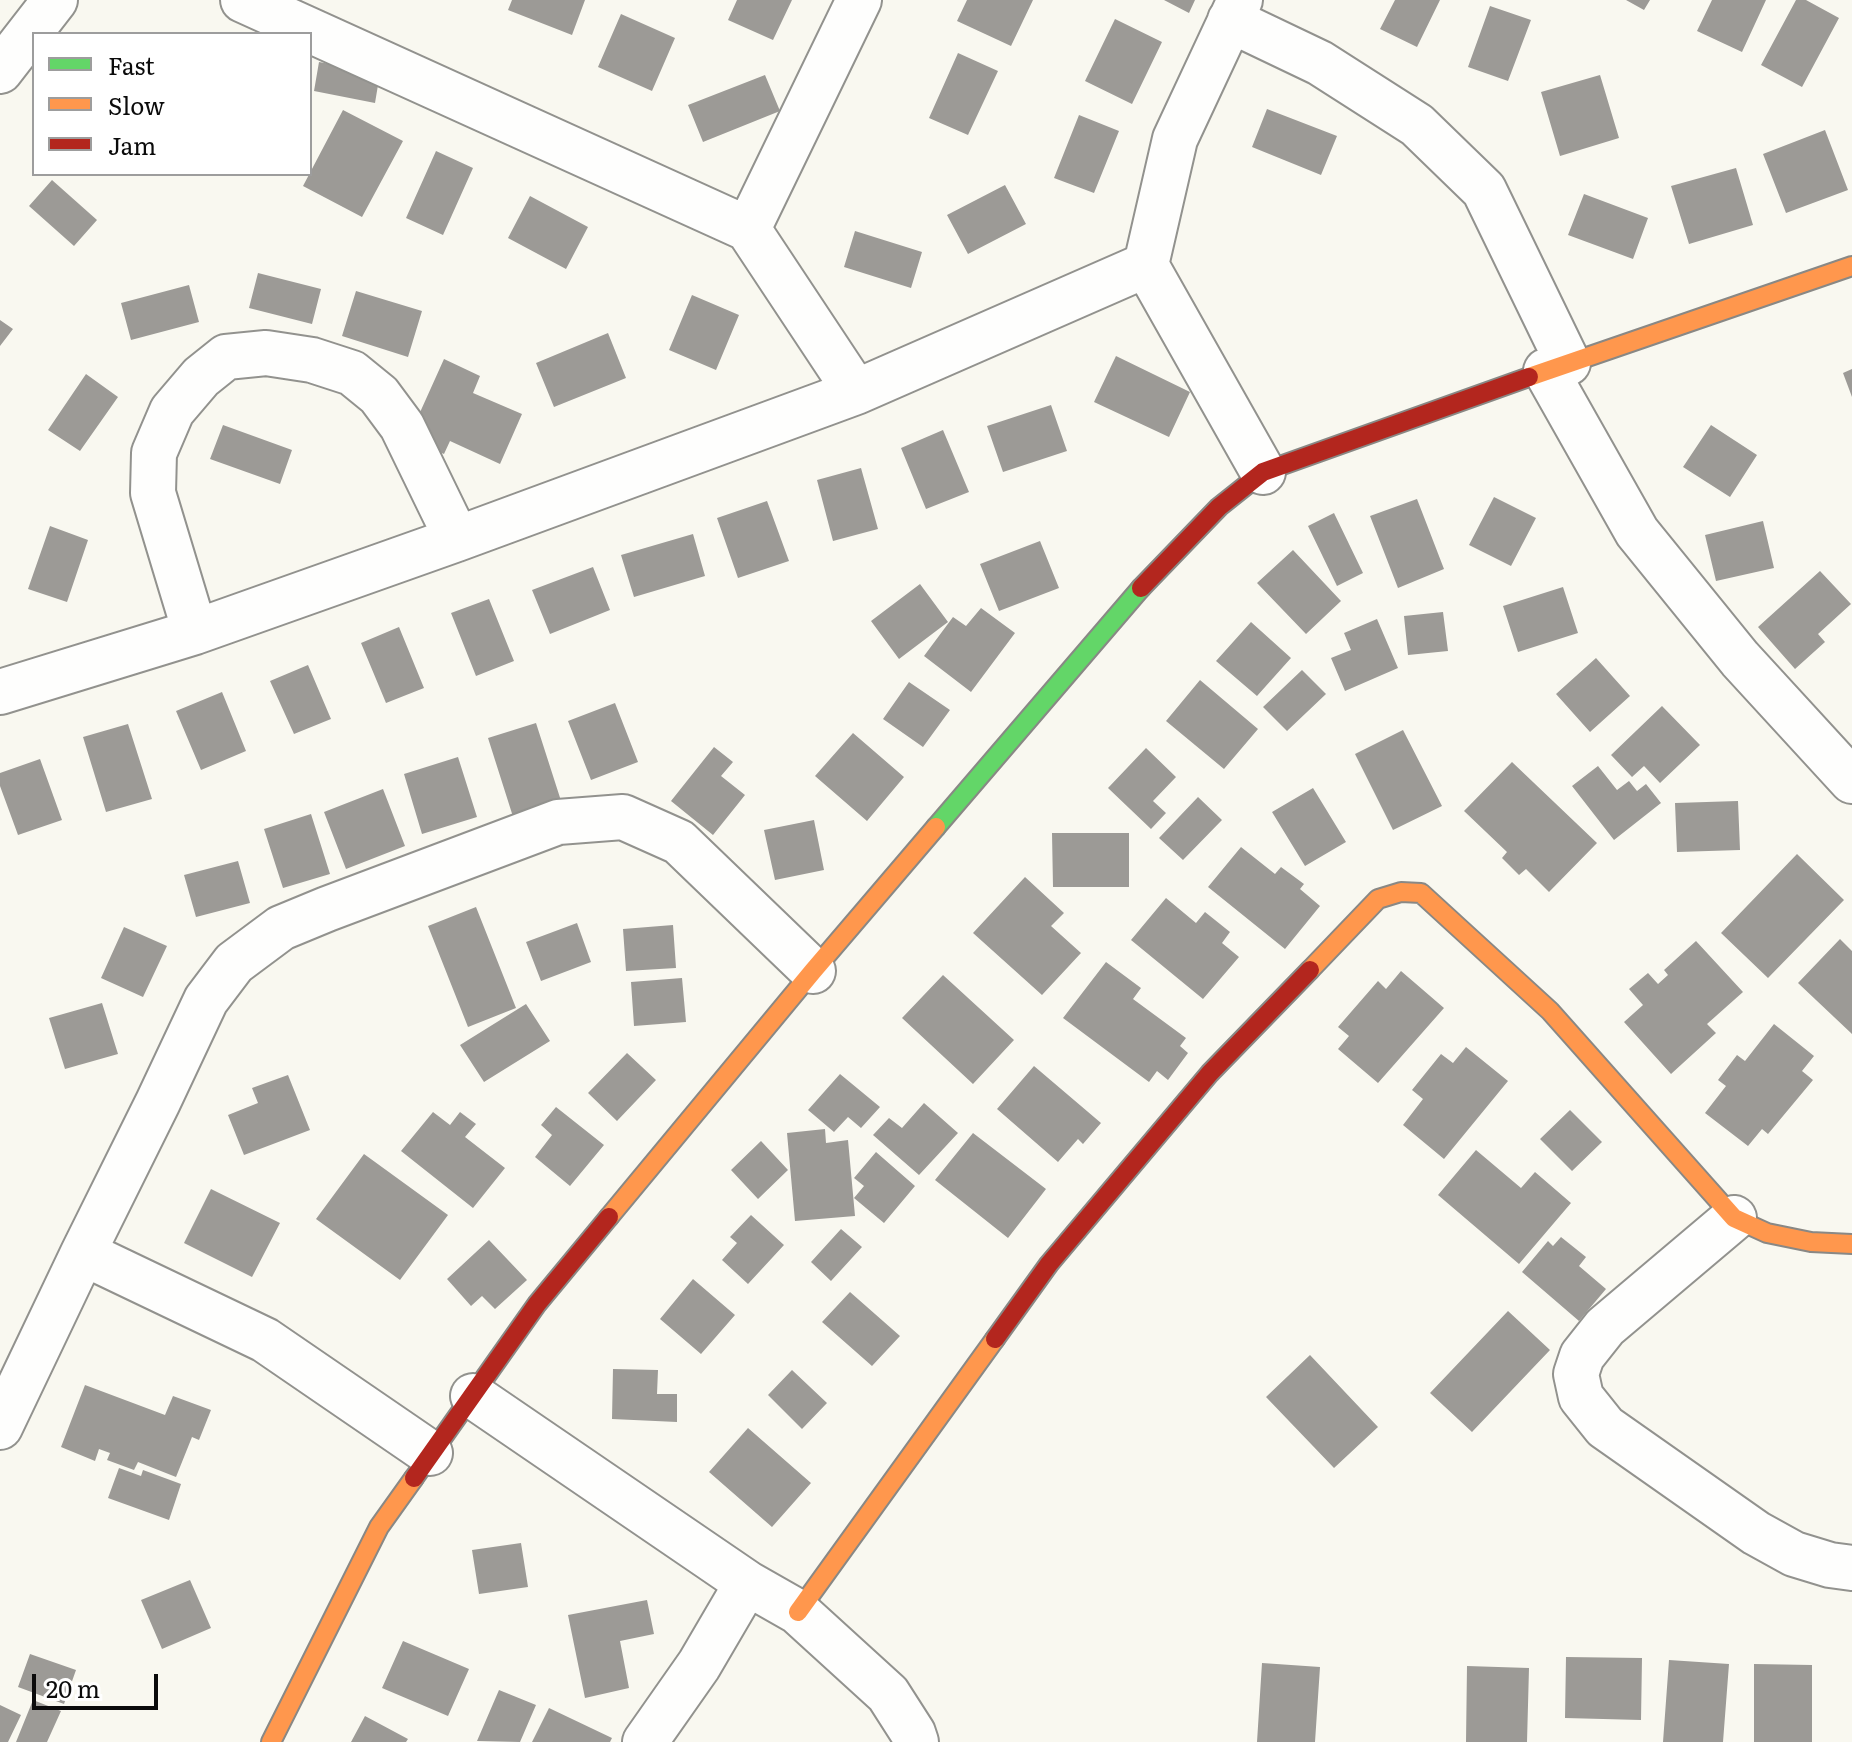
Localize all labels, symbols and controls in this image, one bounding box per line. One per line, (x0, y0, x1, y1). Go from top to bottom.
legend (32, 32, 312, 176)
text: Fast (108, 47, 155, 82)
text: Slow (108, 87, 165, 122)
text: Jam (108, 127, 156, 162)
scale bar (36, 1658, 162, 1708)
text: 20 m (46, 1670, 100, 1705)

